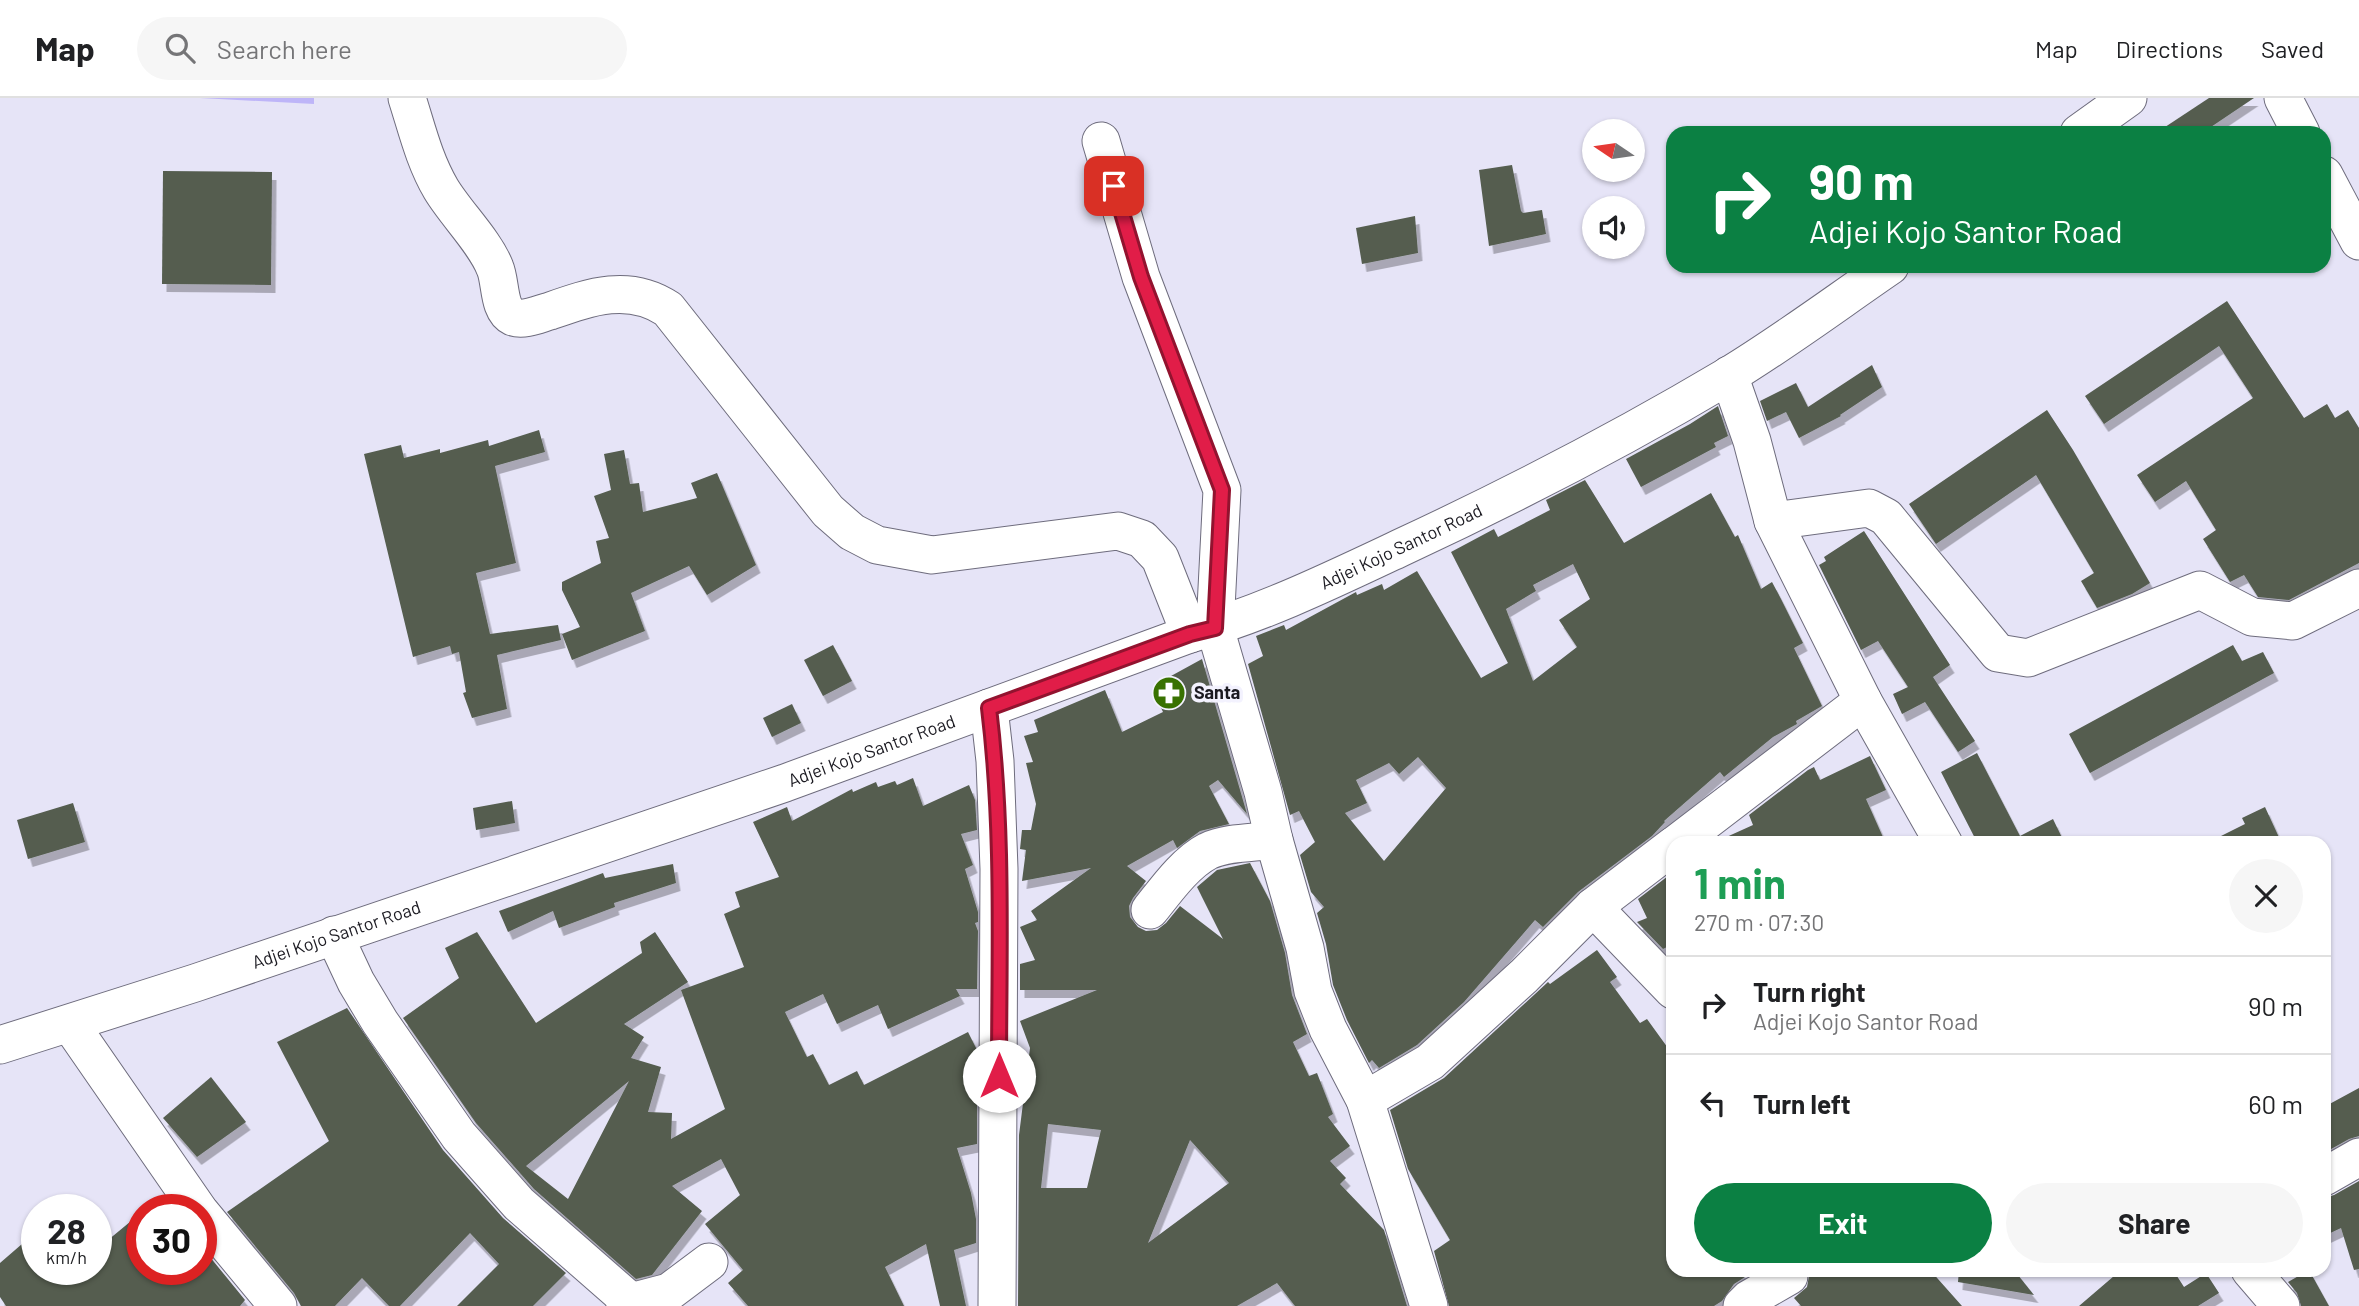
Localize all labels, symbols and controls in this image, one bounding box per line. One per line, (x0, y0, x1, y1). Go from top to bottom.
search box (137, 17, 627, 80)
text: Map (35, 28, 95, 68)
icon: search (161, 29, 199, 67)
text: Search here (217, 33, 352, 64)
text: Map (2035, 34, 2078, 63)
text: Directions (2116, 34, 2223, 63)
text: Saved (2261, 34, 2324, 63)
north arrow (1582, 119, 1645, 182)
map controls (1582, 119, 1645, 259)
text: 90 m (1809, 151, 1914, 210)
icon: right (1694, 154, 1785, 245)
pin (1084, 156, 1144, 216)
icon: arrive (1095, 167, 1133, 205)
button: sound (1582, 196, 1645, 259)
text: Adjei Kojo Santor Road (1809, 211, 2123, 249)
street label: Adjei Kojo Santor Road (1316, 498, 1486, 594)
pharmacy icon: Santa (1150, 674, 1188, 712)
place label: Santa (1194, 681, 1240, 703)
street label: Adjei Kojo Santor Road (785, 709, 958, 791)
text: 1 min (1694, 857, 1786, 907)
button: close (2229, 859, 2303, 933)
street label: Adjei Kojo Santor Road (249, 895, 423, 973)
text: 270 m · 07:30 (1694, 908, 1824, 936)
text: Turn right (1753, 976, 1866, 1007)
icon: right (1694, 986, 1732, 1024)
text: 90 m (2248, 990, 2303, 1021)
text: Adjei Kojo Santor Road (1753, 1007, 1979, 1035)
position arrow (962, 1039, 1036, 1113)
icon: left (1694, 1084, 1732, 1122)
text: Turn left (1753, 1088, 1851, 1119)
text: 60 m (2248, 1088, 2303, 1119)
button: Exit (1694, 1183, 1992, 1263)
button: Share (2006, 1183, 2303, 1263)
speed limit sign: 30 (126, 1194, 217, 1285)
text: 28 (47, 1209, 86, 1251)
text: km/h (46, 1246, 87, 1268)

